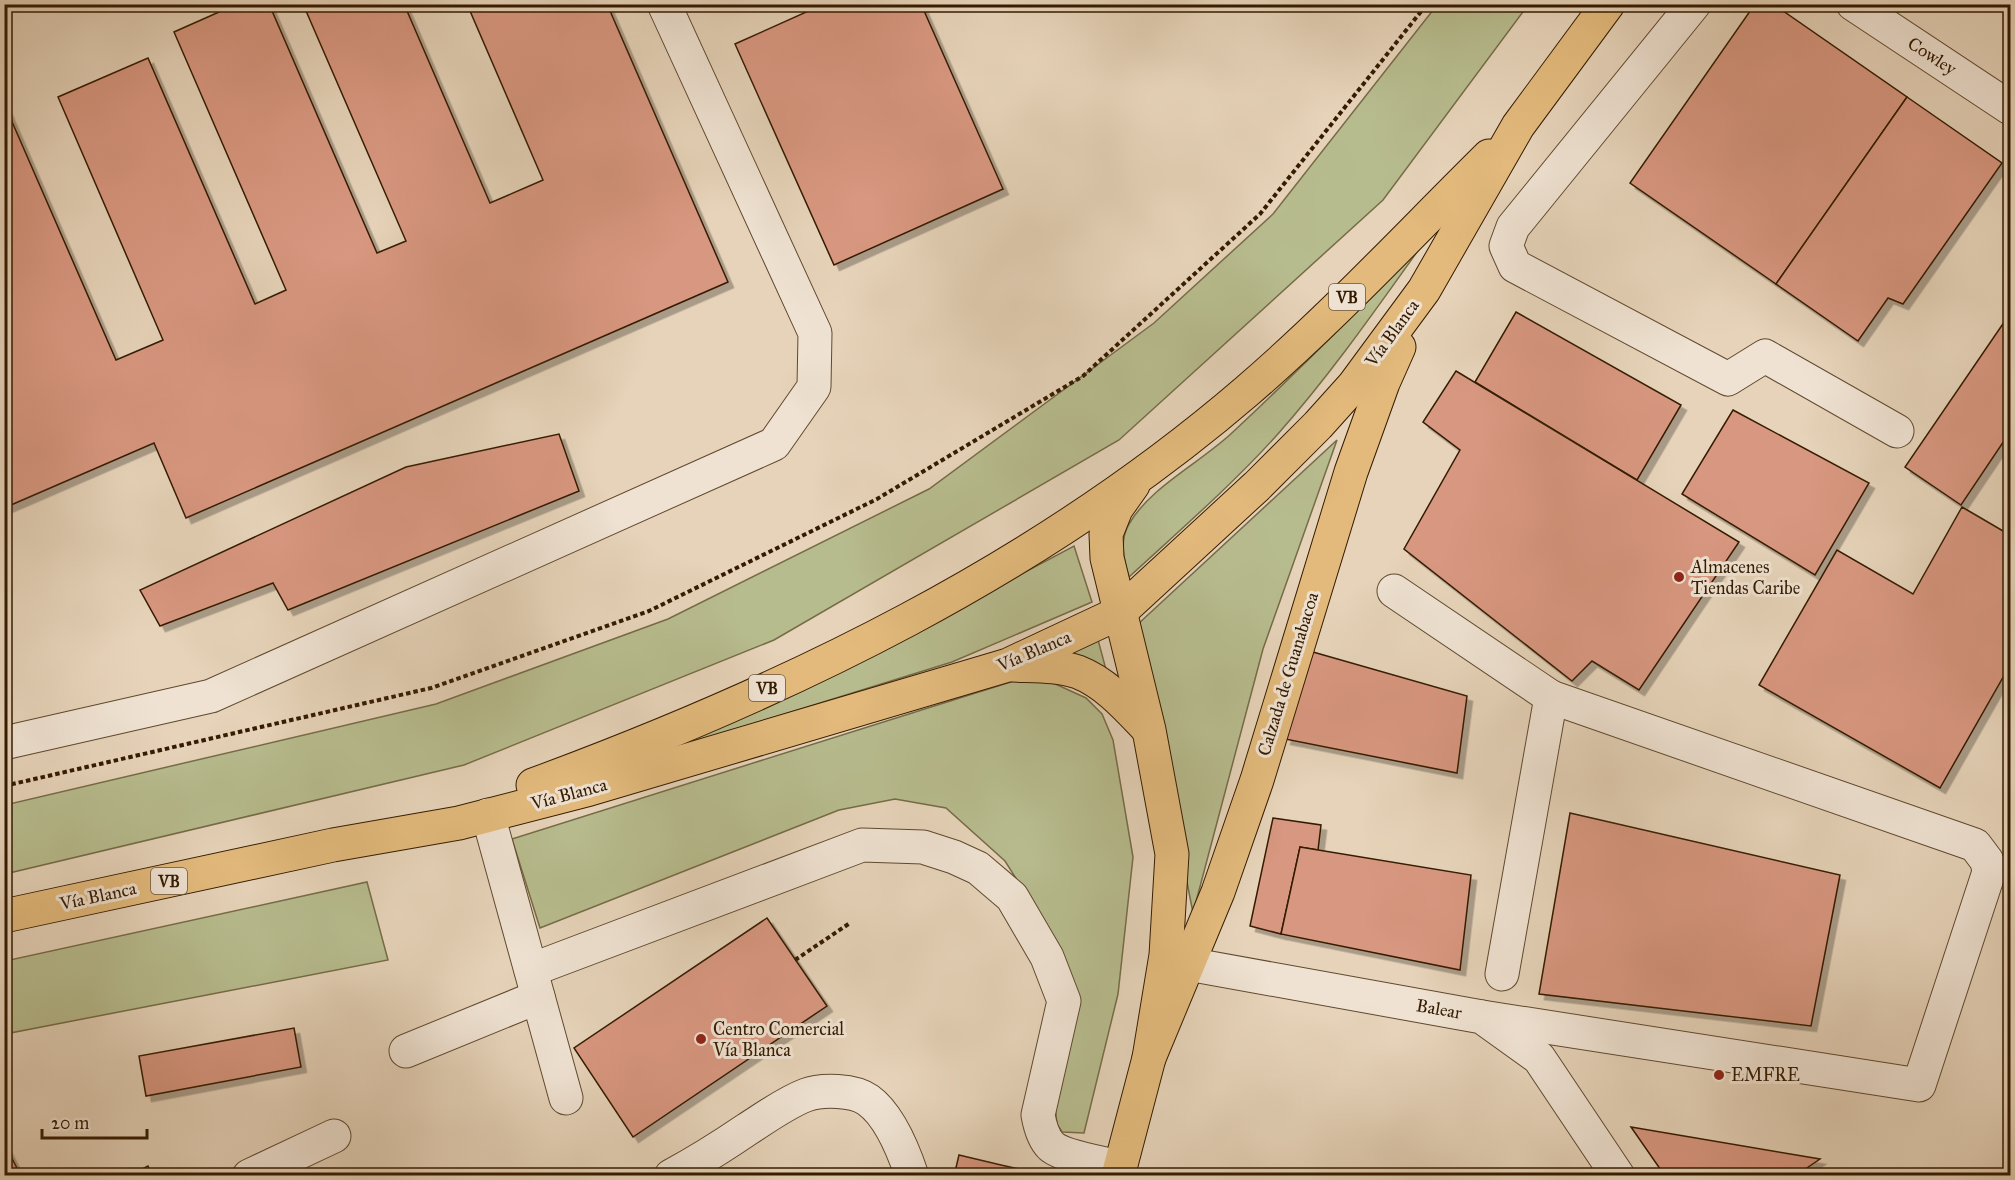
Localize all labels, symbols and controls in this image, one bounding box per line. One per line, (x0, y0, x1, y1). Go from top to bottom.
street label: Cowley (1903, 32, 1961, 80)
road number: VB (1329, 284, 1365, 310)
street label: Vía Blanca (1360, 295, 1424, 372)
place label: Almacenes Tiendas Caribe (1690, 556, 1800, 599)
marker: Almacenes Tiendas Caribe (1672, 570, 1686, 584)
street label: Calzada de Guanabacoa (1253, 589, 1323, 759)
street label: Vía Blanca (993, 626, 1074, 677)
road number: VB (749, 675, 785, 701)
street label: Vía Blanca (528, 773, 610, 815)
road number: VB (151, 868, 187, 894)
street label: Vía Blanca (57, 877, 139, 915)
street label: Balear (1414, 994, 1464, 1024)
place label: Centro Comercial Vía Blanca (712, 1018, 844, 1061)
marker: Centro Comercial Vía Blanca (694, 1032, 708, 1046)
place label: EMFRE (1731, 1064, 1800, 1086)
marker: EMFRE (1712, 1068, 1726, 1082)
scale bar (42, 1102, 147, 1140)
text: 20 m (51, 1112, 89, 1134)

